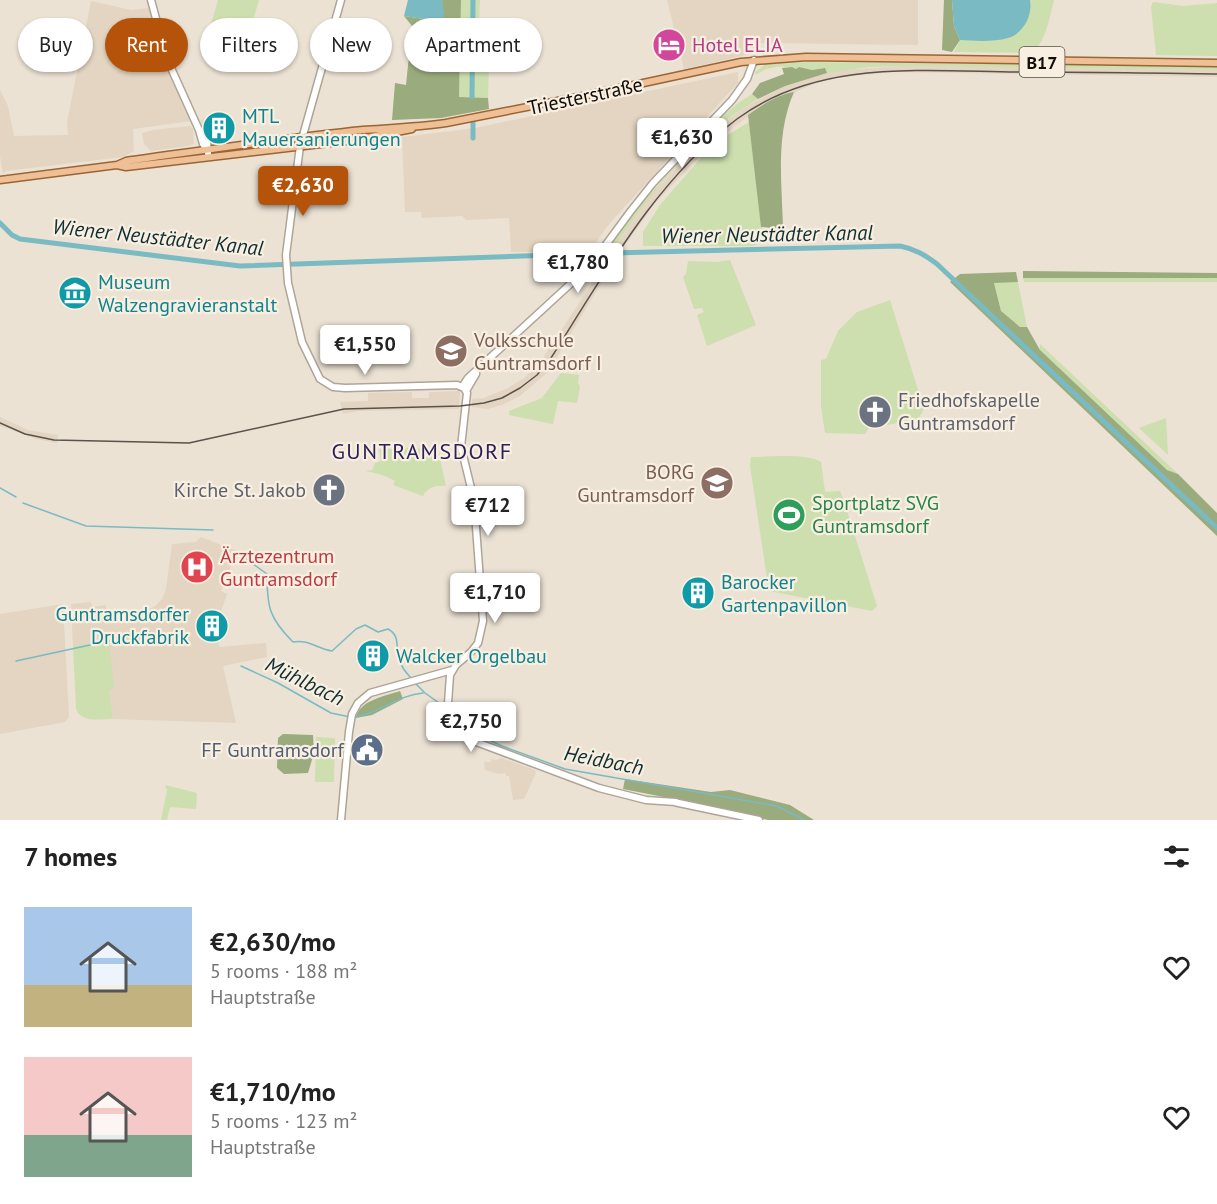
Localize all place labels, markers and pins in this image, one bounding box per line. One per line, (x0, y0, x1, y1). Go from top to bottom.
hotel icon: Hotel ELIA (651, 27, 687, 63)
place label: Hotel ELIA (692, 32, 783, 58)
place label: MTL Mauersanierungen (242, 103, 401, 152)
building icon: MTL Mauersanierungen (201, 110, 237, 146)
pin: €1,630 (633, 118, 731, 169)
pin: €2,630 (254, 166, 352, 217)
pin: €1,780 (529, 243, 627, 294)
place label: Museum Walzengravieranstalt (98, 269, 277, 318)
museum icon: Museum Walzengravieranstalt (57, 275, 93, 311)
pin: €1,550 (316, 325, 414, 376)
place label: Volksschule Guntramsdorf I (473, 327, 602, 376)
school or university icon: Volksschule Guntramsdorf I (433, 333, 469, 369)
place label: Friedhofskapelle Guntramsdorf (898, 387, 1040, 436)
church icon: Friedhofskapelle Guntramsdorf (857, 394, 893, 430)
place label: BORG Guntramsdorf (577, 459, 696, 508)
school or university icon: BORG Guntramsdorf (699, 465, 735, 501)
church icon: Kirche St. Jakob (311, 472, 347, 508)
place label: Kirche St. Jakob (174, 477, 306, 503)
pin: €712 (452, 486, 524, 537)
place label: Sportplatz SVG Guntramsdorf (812, 490, 939, 539)
sports icon: Sportplatz SVG Guntramsdorf (771, 497, 807, 533)
place label: Ärztezentrum Guntramsdorf (220, 543, 338, 592)
hospital icon: Ärztezentrum Guntramsdorf (179, 549, 215, 585)
place label: Barocker Gartenpavillon (721, 569, 847, 618)
pin: €1,710 (446, 573, 544, 624)
building icon: Barocker Gartenpavillon (680, 575, 716, 611)
place label: Guntramsdorfer Druckfabrik (55, 601, 189, 650)
building icon: Guntramsdorfer Druckfabrik (194, 608, 230, 644)
building icon: Walcker Orgelbau (355, 638, 391, 674)
place label: Walcker Orgelbau (396, 643, 547, 669)
pin: €2,750 (422, 702, 520, 753)
public building icon: FF Guntramsdorf (349, 732, 385, 768)
place label: FF Guntramsdorf (201, 737, 346, 763)

